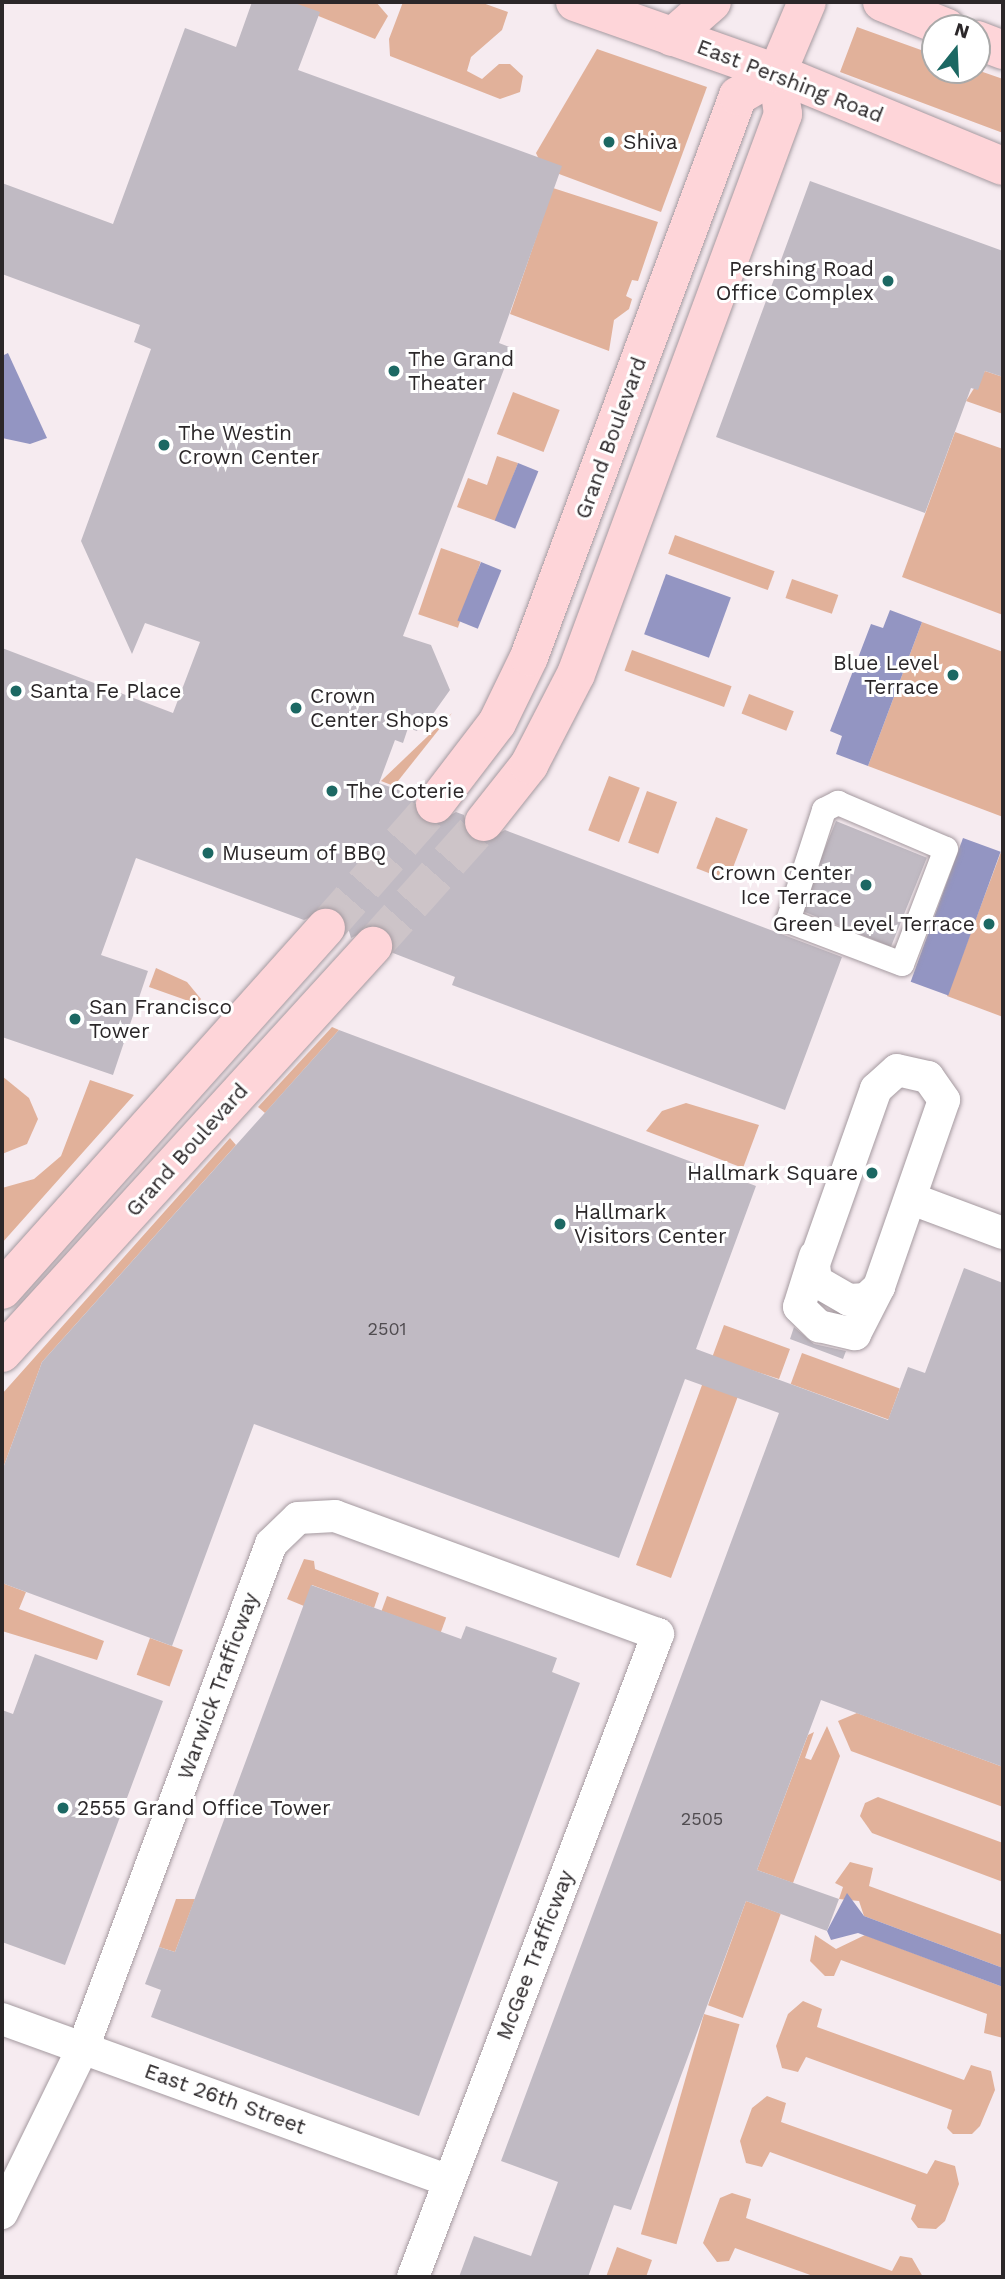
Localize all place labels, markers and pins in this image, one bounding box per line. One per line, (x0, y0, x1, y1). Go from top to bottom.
place label: Shiva (623, 129, 678, 155)
marker: Shiva (601, 134, 617, 150)
place label: Pershing Road Office Complex (716, 256, 874, 306)
marker: Pershing Road Office Complex (880, 273, 896, 289)
place label: The Grand Theater (408, 346, 514, 396)
marker: The Grand Theater (386, 363, 402, 379)
place label: The Westin Crown Center (178, 420, 319, 470)
marker: The Westin Crown Center (156, 437, 172, 453)
place label: Blue Level Terrace (833, 650, 939, 700)
marker: Blue Level Terrace (945, 667, 961, 683)
place label: Santa Fe Place (30, 678, 182, 704)
marker: Santa Fe Place (8, 683, 24, 699)
place label: Crown Center Shops (310, 683, 449, 733)
marker: Crown Center Shops (288, 700, 304, 716)
place label: The Coterie (346, 778, 465, 804)
marker: The Coterie (324, 783, 340, 799)
place label: Museum of BBQ (222, 840, 387, 866)
marker: Museum of BBQ (200, 845, 216, 861)
place label: Crown Center Ice Terrace (711, 860, 852, 910)
marker: Crown Center Ice Terrace (858, 877, 874, 893)
place label: Green Level Terrace (771, 911, 975, 937)
marker: Green Level Terrace (981, 916, 997, 932)
place label: San Francisco Tower (89, 994, 232, 1044)
marker: San Francisco Tower (67, 1011, 83, 1027)
place label: Hallmark Square (687, 1160, 858, 1186)
marker: Hallmark Square (864, 1165, 880, 1181)
place label: Hallmark Visitors Center (574, 1199, 726, 1249)
marker: Hallmark Visitors Center (552, 1216, 568, 1232)
place label: 2555 Grand Office Tower (77, 1795, 331, 1821)
marker: 2555 Grand Office Tower (55, 1800, 71, 1816)

